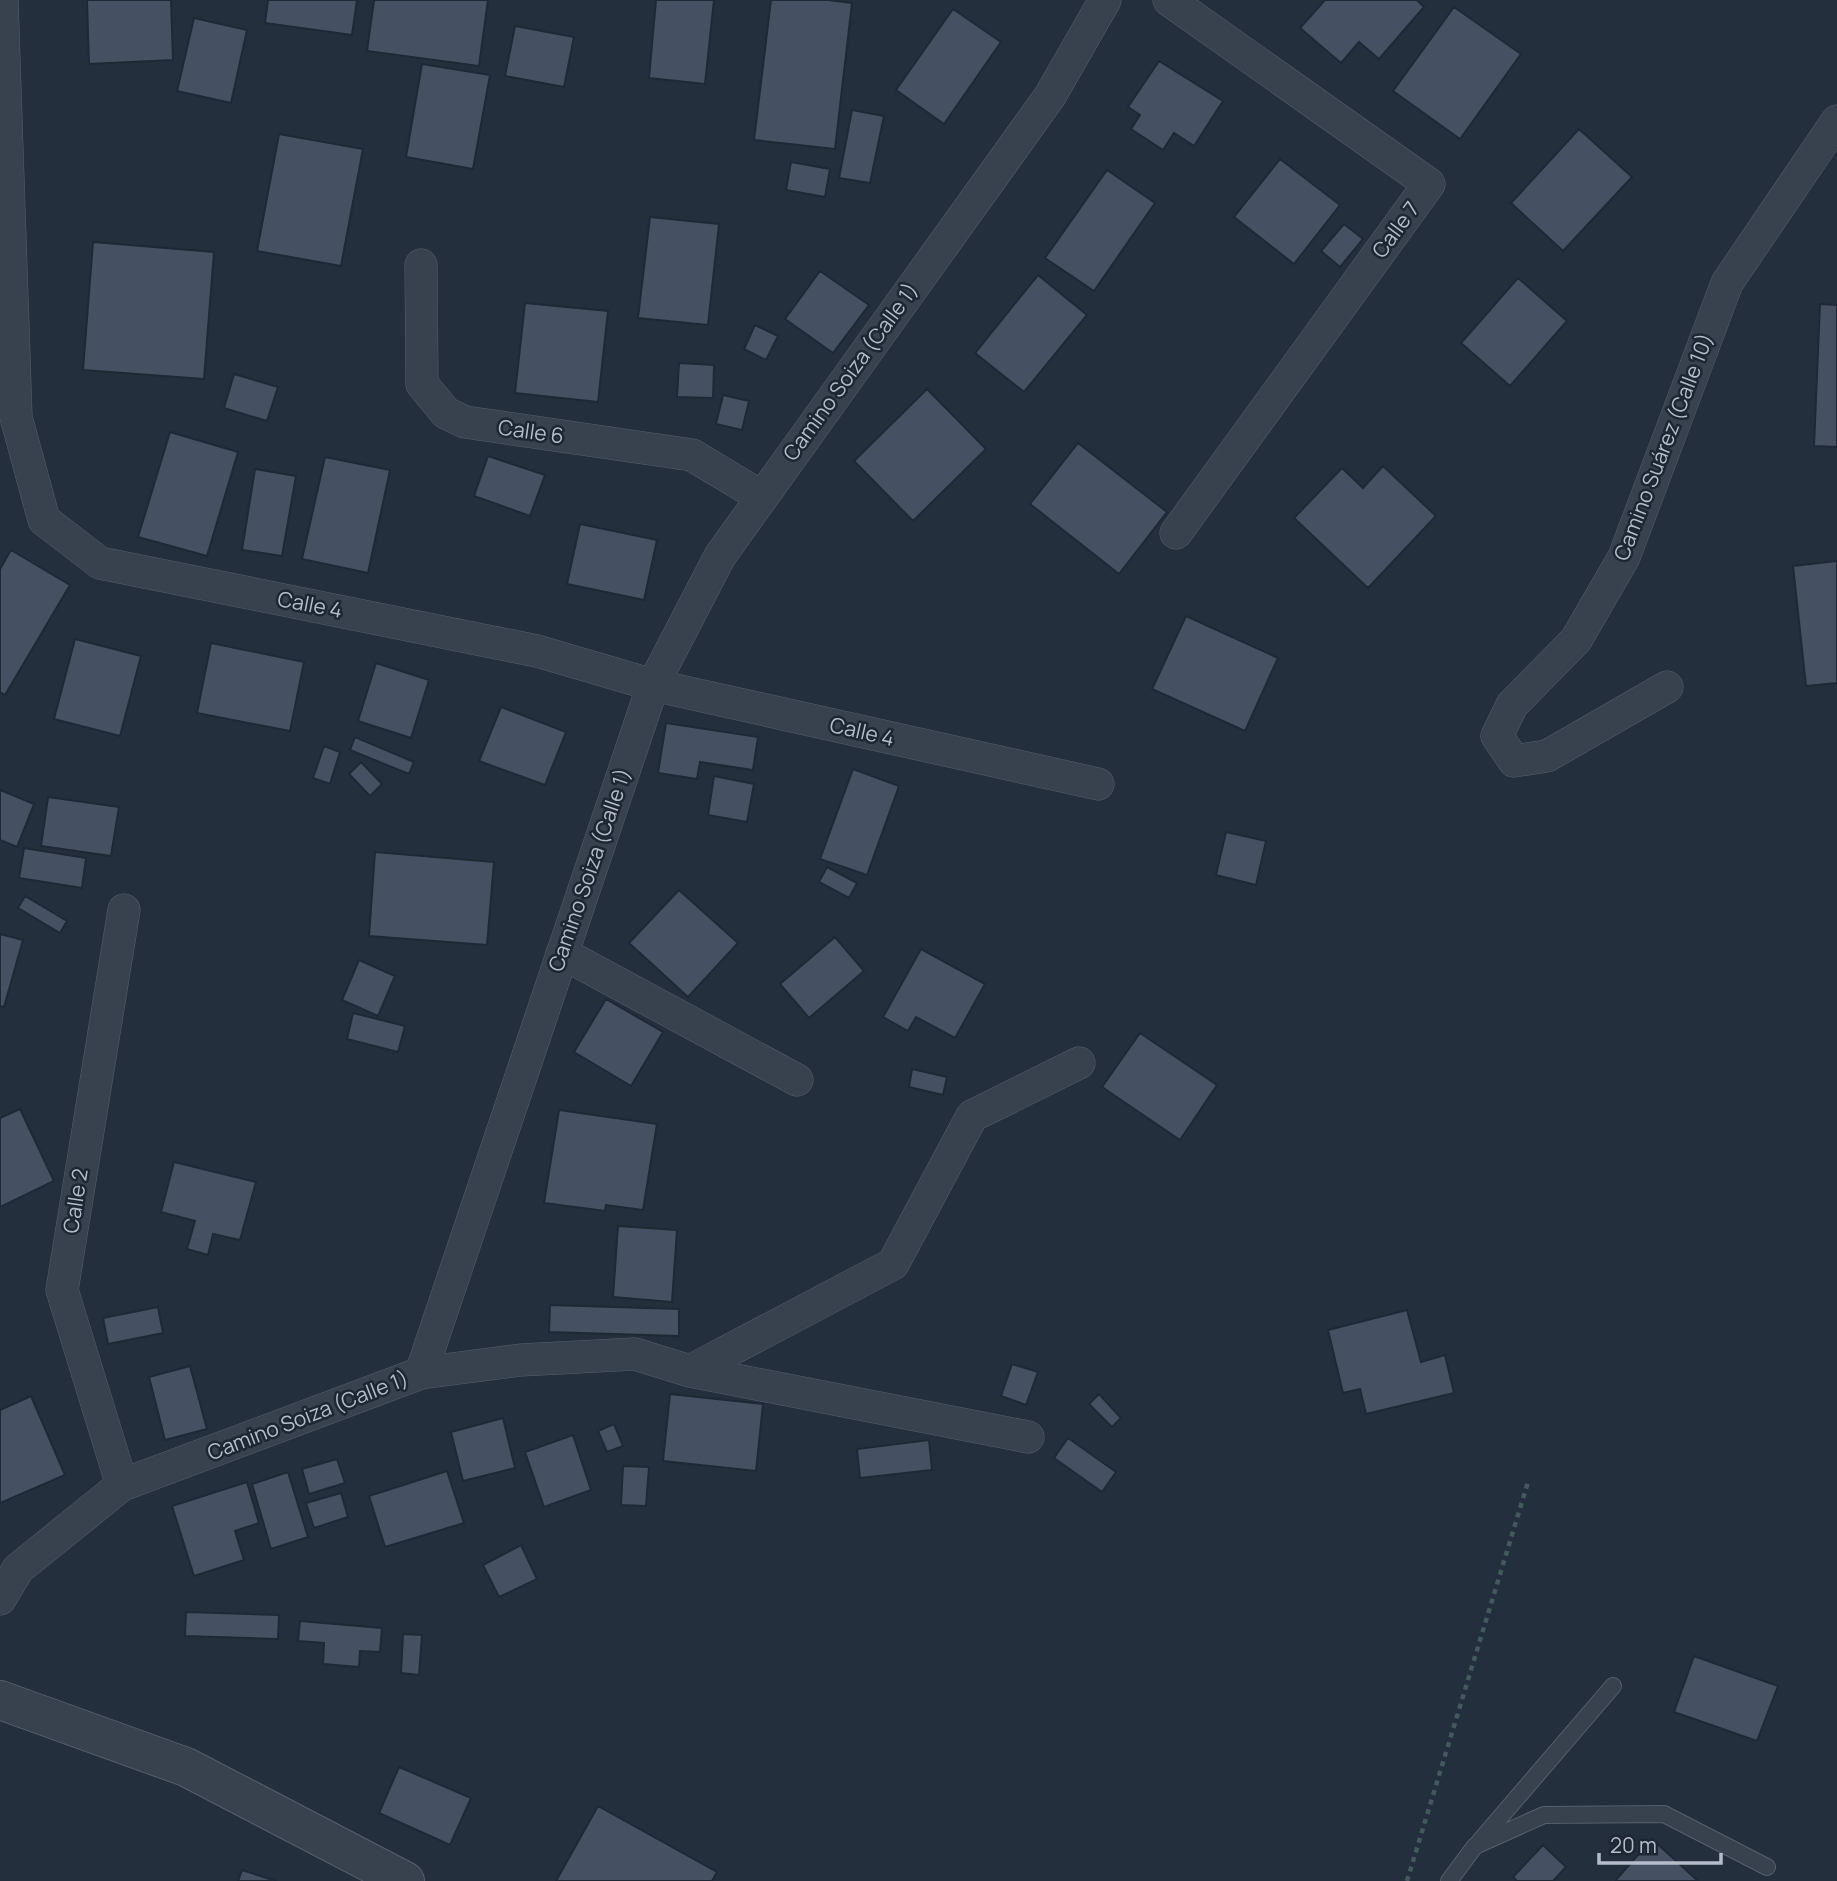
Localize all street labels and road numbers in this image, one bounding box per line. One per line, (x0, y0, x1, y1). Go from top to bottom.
street label: Calle 7 (1365, 195, 1425, 263)
street label: Camino Soiza (Calle 1) (776, 277, 924, 466)
street label: Camino Suárez (Calle 10) (1607, 329, 1719, 564)
street label: Calle 6 (497, 413, 566, 449)
street label: Calle 4 (275, 584, 345, 624)
street label: Calle 4 (827, 710, 897, 752)
street label: Camino Soiza (Calle 1) (541, 764, 637, 975)
street label: Calle 2 (56, 1167, 94, 1235)
street label: Camino Soiza (Calle 1) (203, 1364, 412, 1466)

